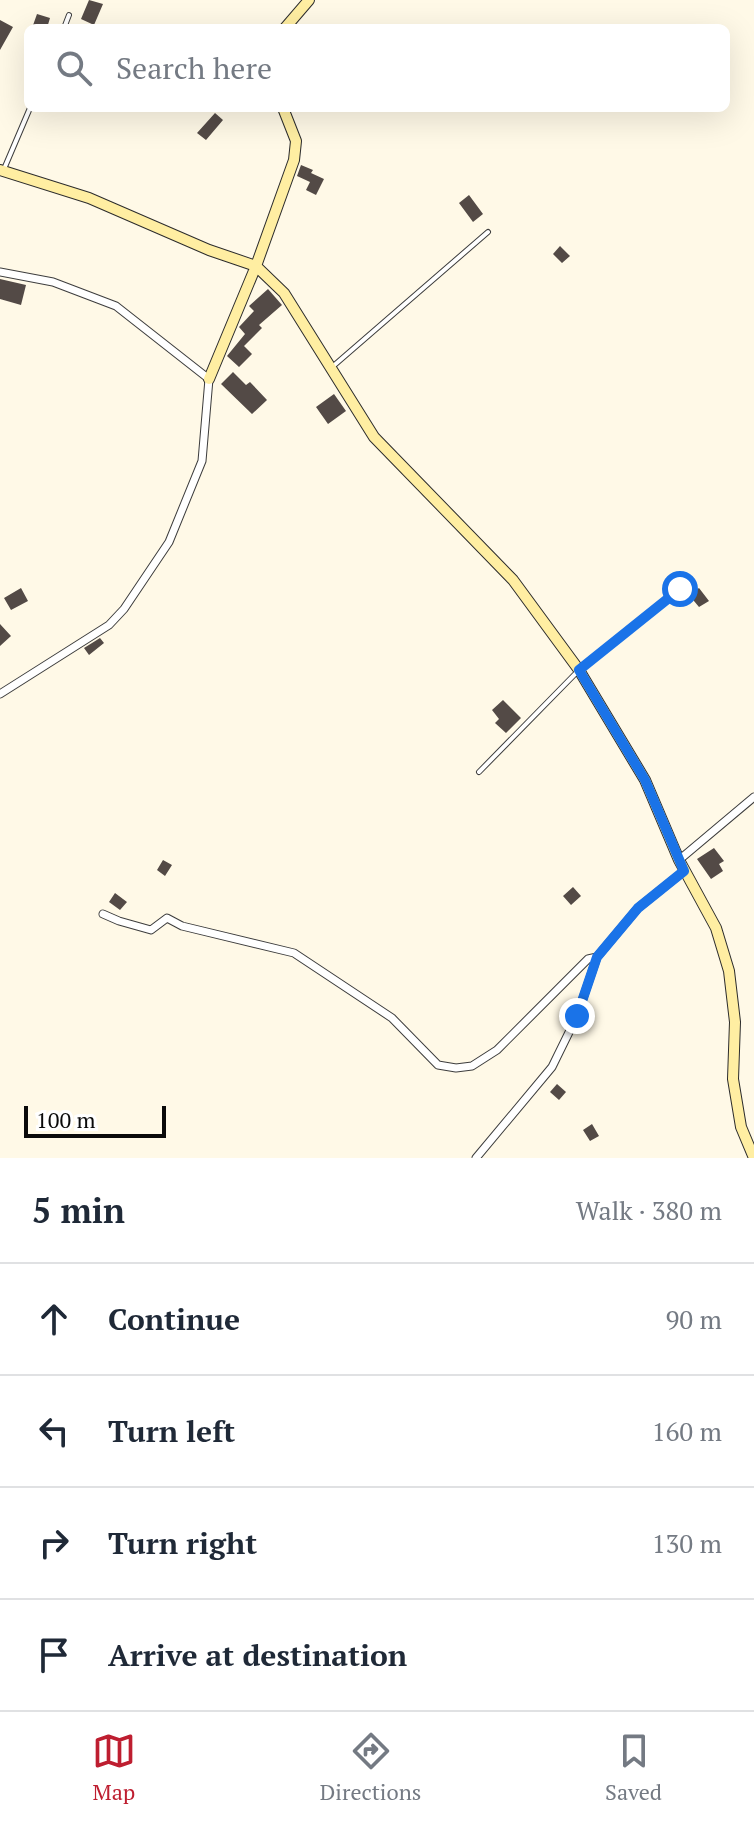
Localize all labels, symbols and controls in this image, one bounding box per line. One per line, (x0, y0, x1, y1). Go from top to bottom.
search box (24, 24, 730, 112)
icon: search (52, 46, 96, 90)
text: Search here (116, 48, 272, 88)
route start (662, 571, 698, 607)
route end (559, 998, 595, 1034)
scale bar (24, 1102, 166, 1138)
text: 100 m (36, 1105, 96, 1134)
text: 5 min (32, 1188, 125, 1233)
text: Walk · 380 m (576, 1193, 722, 1227)
icon: ahead (32, 1297, 76, 1341)
text: Continue (108, 1299, 240, 1339)
text: 90 m (666, 1302, 722, 1336)
icon: left (32, 1409, 76, 1453)
text: Turn left (108, 1411, 235, 1451)
text: 160 m (652, 1414, 722, 1448)
icon: right (32, 1521, 76, 1565)
text: Turn right (108, 1523, 257, 1563)
text: 130 m (652, 1526, 722, 1560)
icon: arrive (32, 1633, 76, 1677)
text: Arrive at destination (108, 1635, 407, 1675)
tab: Map (92, 1729, 136, 1806)
tab: Directions (320, 1729, 421, 1806)
tab: Saved (605, 1729, 662, 1806)

